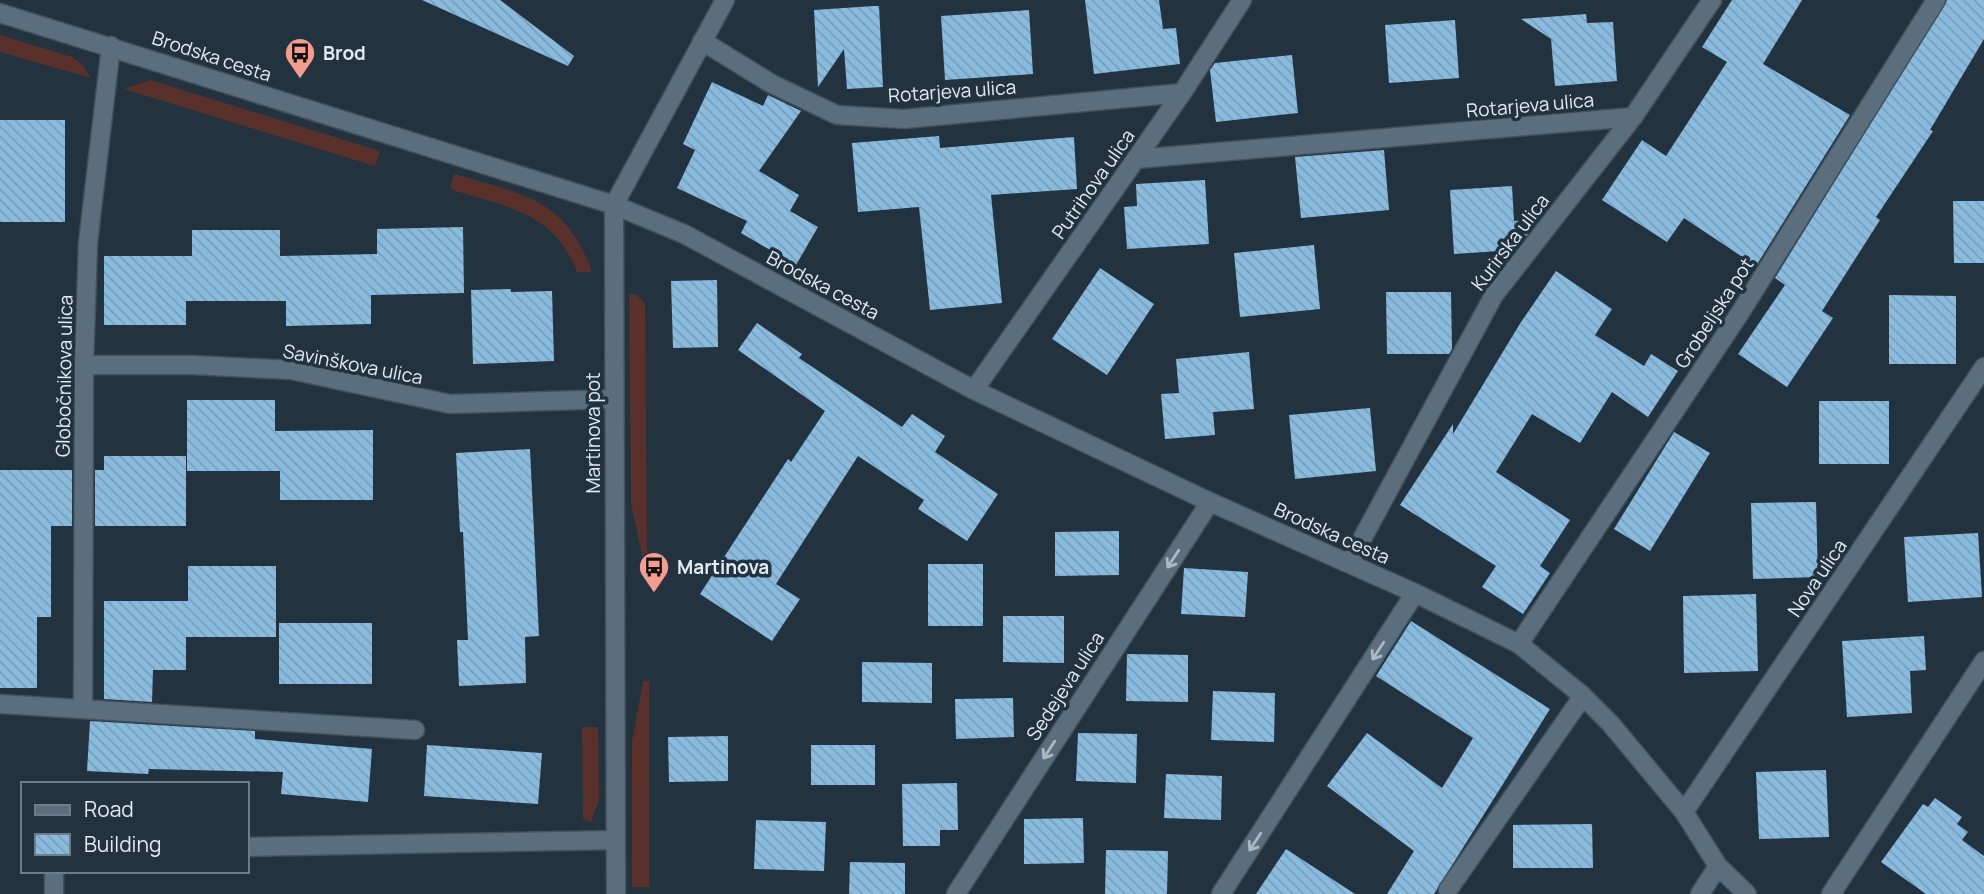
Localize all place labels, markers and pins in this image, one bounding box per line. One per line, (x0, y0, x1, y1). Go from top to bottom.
bus stop icon: Brod (283, 36, 317, 80)
place label: Brod (323, 40, 366, 66)
bus stop icon: Martinova (637, 550, 671, 594)
place label: Martinova (677, 554, 769, 580)

